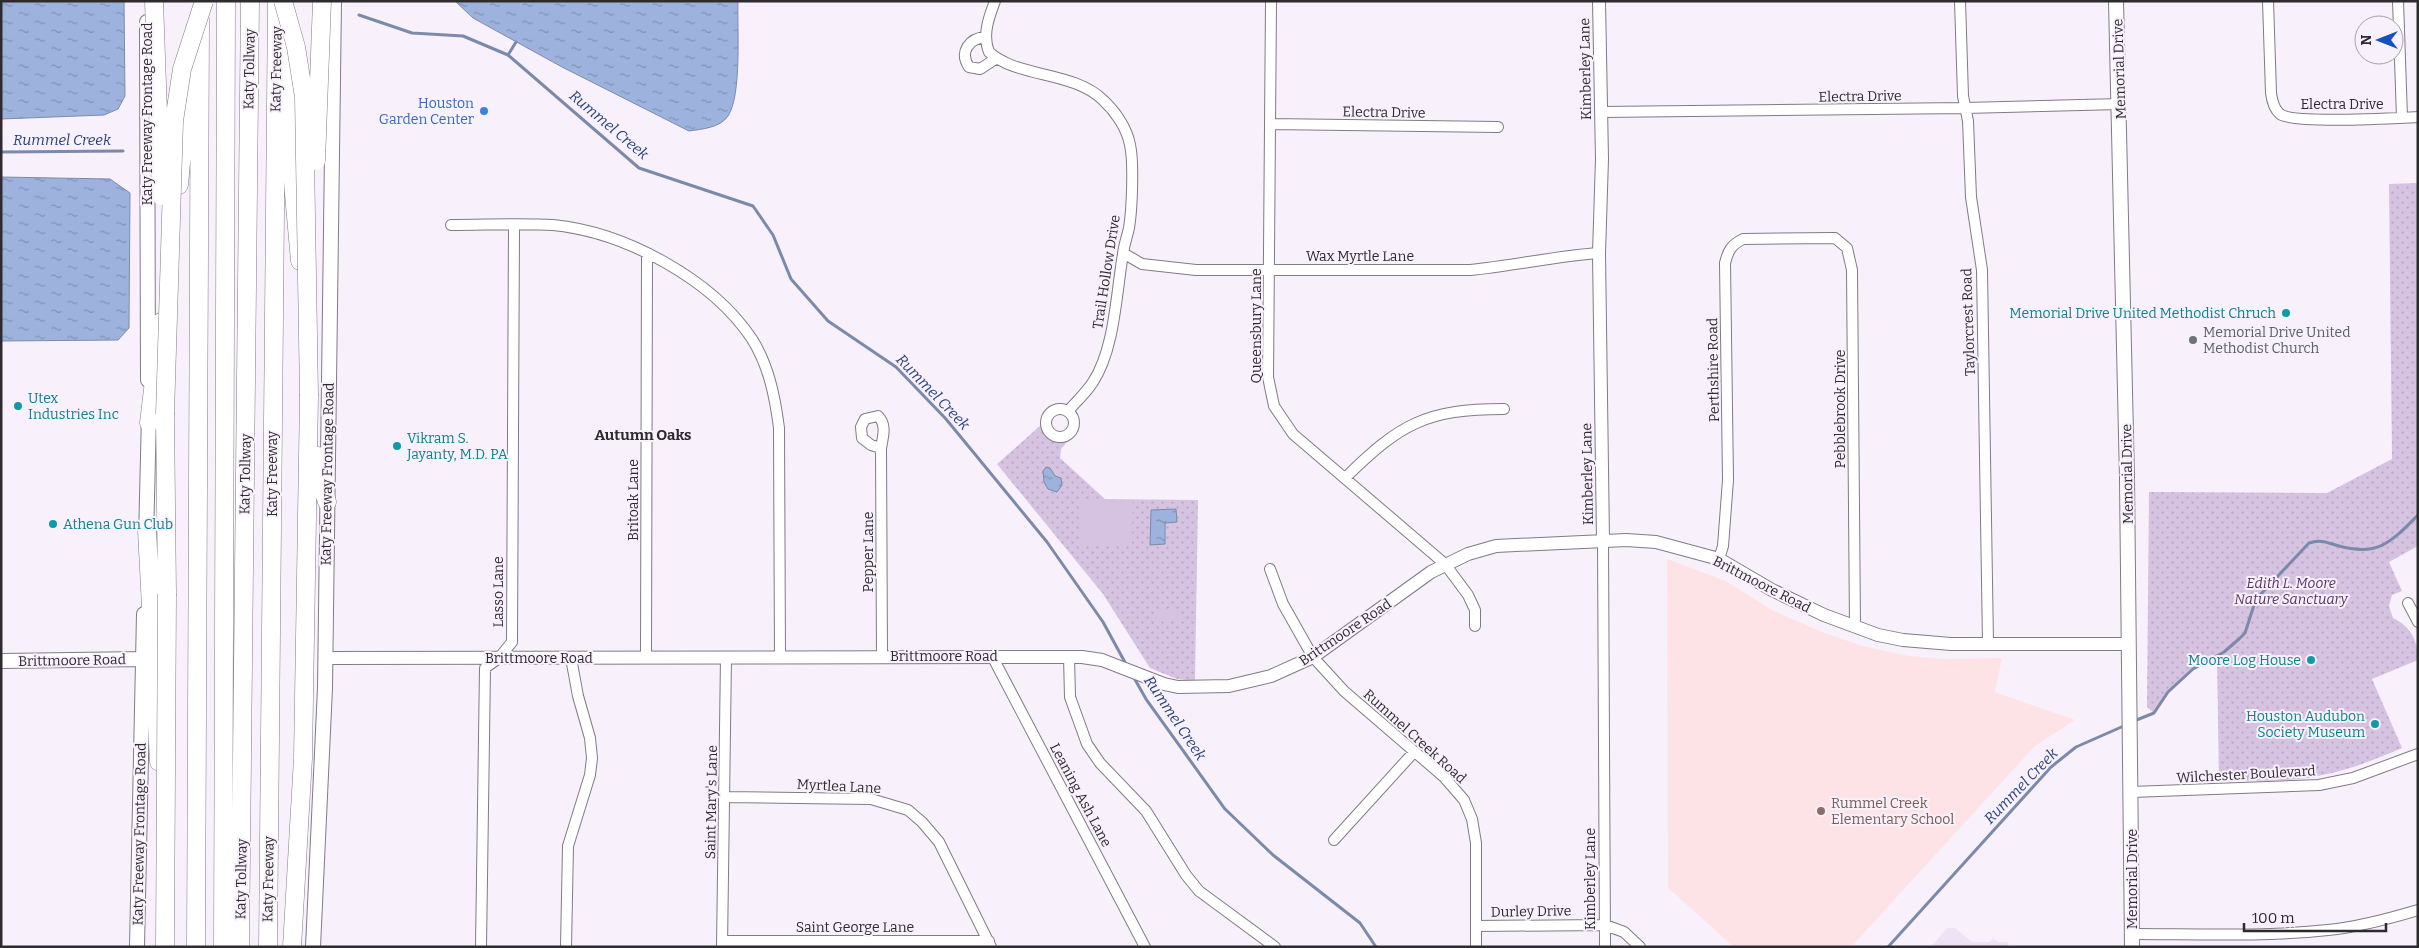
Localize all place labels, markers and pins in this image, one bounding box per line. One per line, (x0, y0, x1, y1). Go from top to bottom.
place label: Houston Garden Center (379, 95, 474, 128)
marker: Houston Garden Center (478, 105, 490, 117)
place label: Memorial Drive United Methodist Chruch (2009, 305, 2276, 322)
marker: Memorial Drive United Methodist Chruch (2280, 307, 2292, 319)
place label: Memorial Drive United Methodist Church (2203, 324, 2350, 357)
marker: Memorial Drive United Methodist Church (2187, 334, 2199, 346)
place label: Utex Industries Inc (28, 390, 119, 423)
marker: Utex Industries Inc (12, 400, 24, 412)
place label: Vikram S. Jayanty, M.D. PA (406, 430, 508, 463)
marker: Vikram S. Jayanty, M.D. PA (391, 440, 403, 452)
place label: Athena Gun Club (63, 516, 173, 533)
marker: Athena Gun Club (47, 518, 59, 530)
place label: Moore Log House (2188, 652, 2301, 669)
marker: Moore Log House (2305, 654, 2317, 666)
place label: Houston Audubon Society Museum (2246, 708, 2366, 741)
marker: Houston Audubon Society Museum (2369, 718, 2381, 730)
place label: Rummel Creek Elementary School (1831, 795, 1954, 828)
marker: Rummel Creek Elementary School (1815, 805, 1827, 817)

